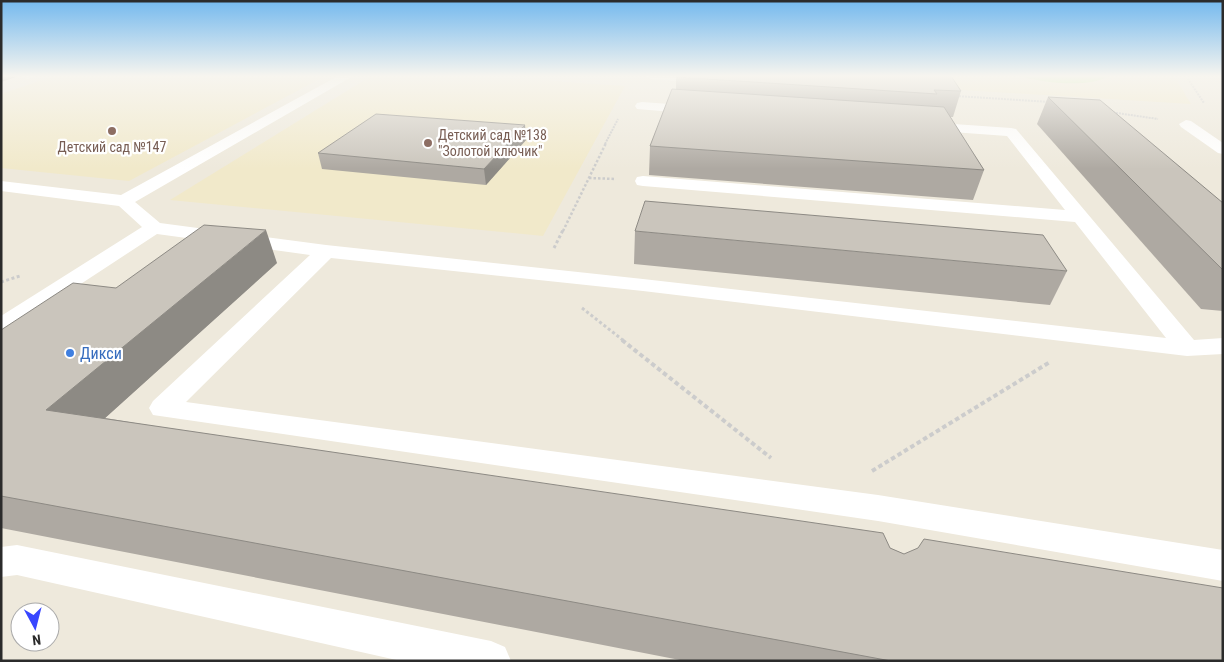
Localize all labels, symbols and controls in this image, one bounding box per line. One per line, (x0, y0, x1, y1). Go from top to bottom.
marker: Детский сад №147 (106, 125, 118, 137)
place label: Детский сад №138 "Золотой ключик" (438, 127, 547, 159)
marker: Детский сад №138 "Золотой ключик" (422, 137, 434, 149)
place label: Детский сад №147 (58, 139, 167, 155)
place label: Дикси (80, 344, 122, 363)
marker: Дикси (64, 347, 76, 359)
north arrow (10, 602, 60, 652)
text: N (31, 631, 42, 648)

